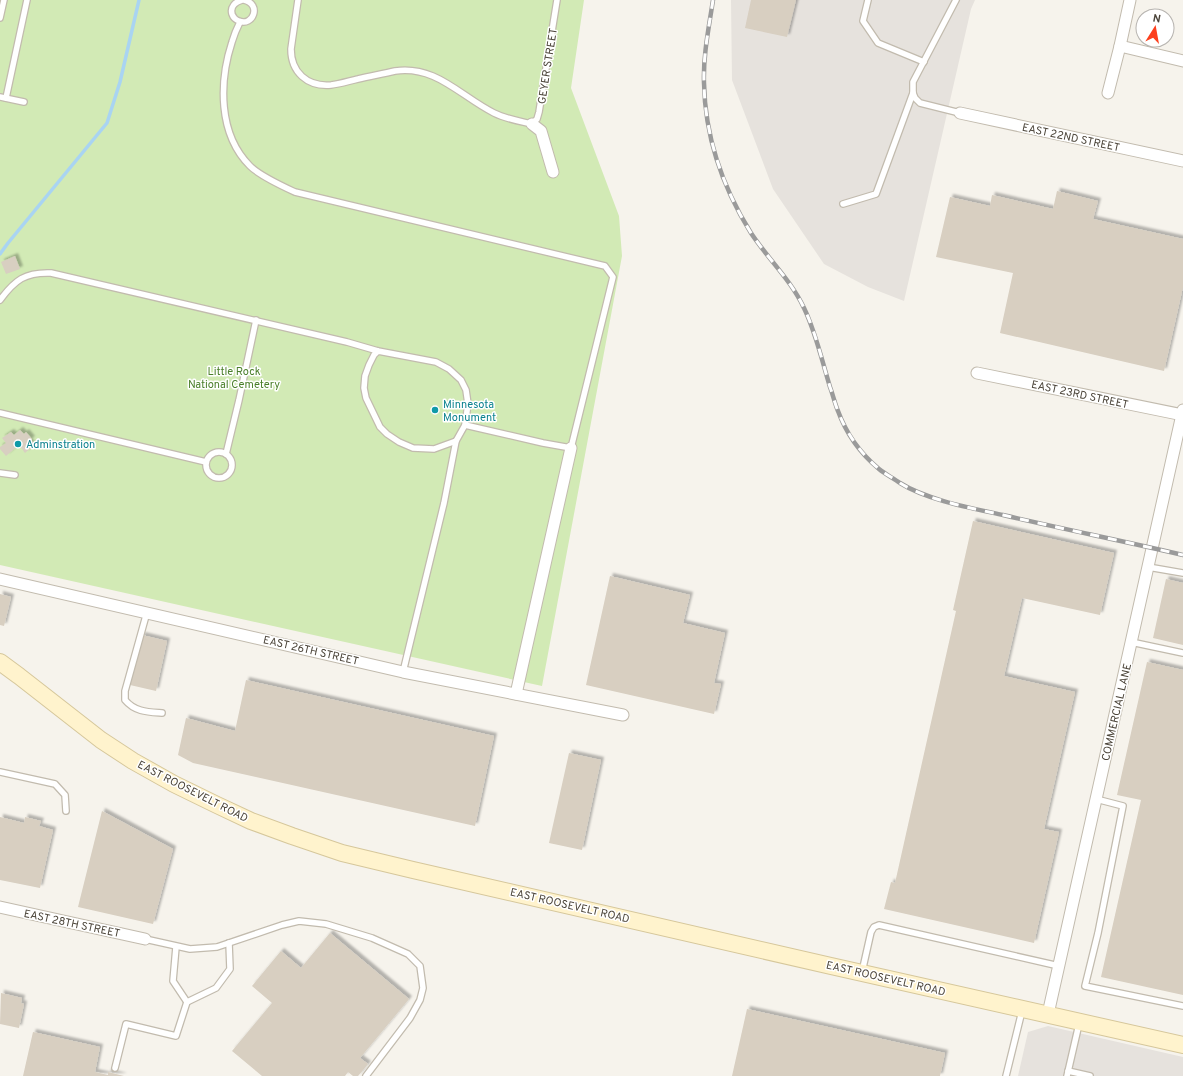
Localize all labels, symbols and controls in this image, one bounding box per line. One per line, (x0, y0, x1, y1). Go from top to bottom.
north arrow (1135, 8, 1175, 48)
text: N (1152, 12, 1162, 27)
street label: GEYER STREET (535, 27, 561, 105)
street label: EAST 22ND STREET (1021, 121, 1121, 155)
park label: Little Rock National Cemetery (188, 365, 280, 392)
street label: EAST 23RD STREET (1030, 378, 1130, 412)
place label: Minnesota Monument (443, 398, 496, 425)
marker: Minnesota Monument (430, 405, 440, 415)
place label: Adminstration (26, 438, 95, 452)
marker: Adminstration (13, 439, 23, 449)
street label: EAST 26TH STREET (262, 633, 360, 669)
street label: COMMERCIAL LANE (1099, 662, 1135, 762)
street label: EAST ROOSEVELT ROAD (135, 758, 250, 826)
street label: EAST ROOSEVELT ROAD (509, 885, 631, 927)
street label: EAST 28TH STREET (22, 907, 121, 941)
street label: EAST ROOSEVELT ROAD (825, 958, 947, 1000)

